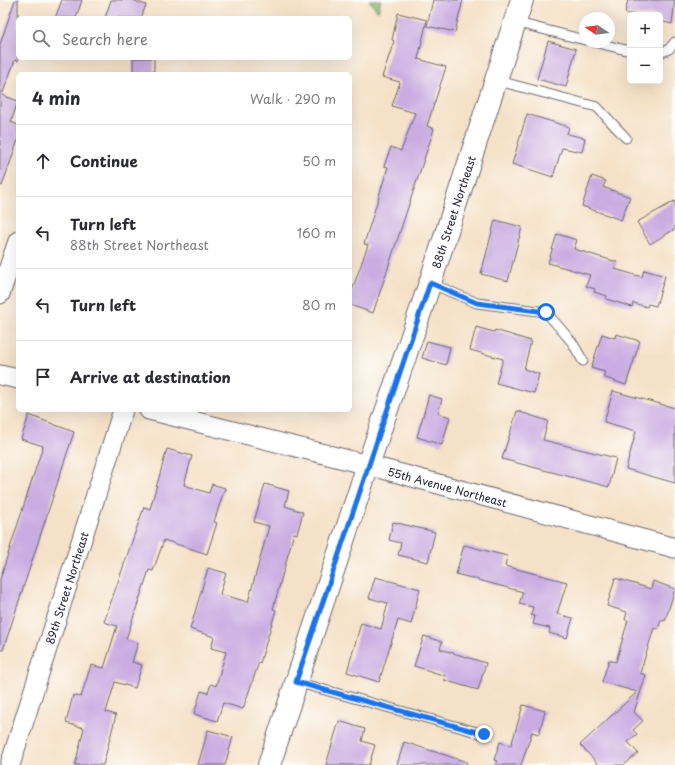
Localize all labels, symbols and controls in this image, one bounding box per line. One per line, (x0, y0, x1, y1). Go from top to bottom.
north arrow (579, 12, 615, 48)
map controls (627, 12, 663, 84)
button: + (627, 12, 663, 48)
search box (16, 16, 352, 60)
icon: search (30, 27, 52, 49)
text: Search here (62, 27, 148, 50)
button: − (627, 48, 663, 84)
text: 4 min (32, 85, 80, 111)
text: Walk · 290 m (250, 89, 336, 108)
text: Continue (70, 149, 138, 172)
icon: ahead (32, 150, 54, 172)
text: 50 m (302, 151, 336, 170)
street label: 88th Street Northeast (427, 153, 480, 270)
text: Turn left (70, 212, 136, 235)
icon: left (32, 222, 54, 244)
text: 160 m (297, 223, 336, 242)
text: 88th Street Northeast (70, 235, 209, 254)
text: Turn left (70, 293, 136, 316)
icon: left (32, 294, 54, 316)
text: 80 m (302, 295, 336, 314)
route start (537, 303, 555, 321)
text: Arrive at destination (70, 365, 231, 388)
icon: arrive (32, 366, 54, 388)
street label: 55th Avenue Northeast (386, 462, 510, 511)
street label: 89th Street Northeast (41, 529, 92, 646)
route end (475, 725, 493, 743)

